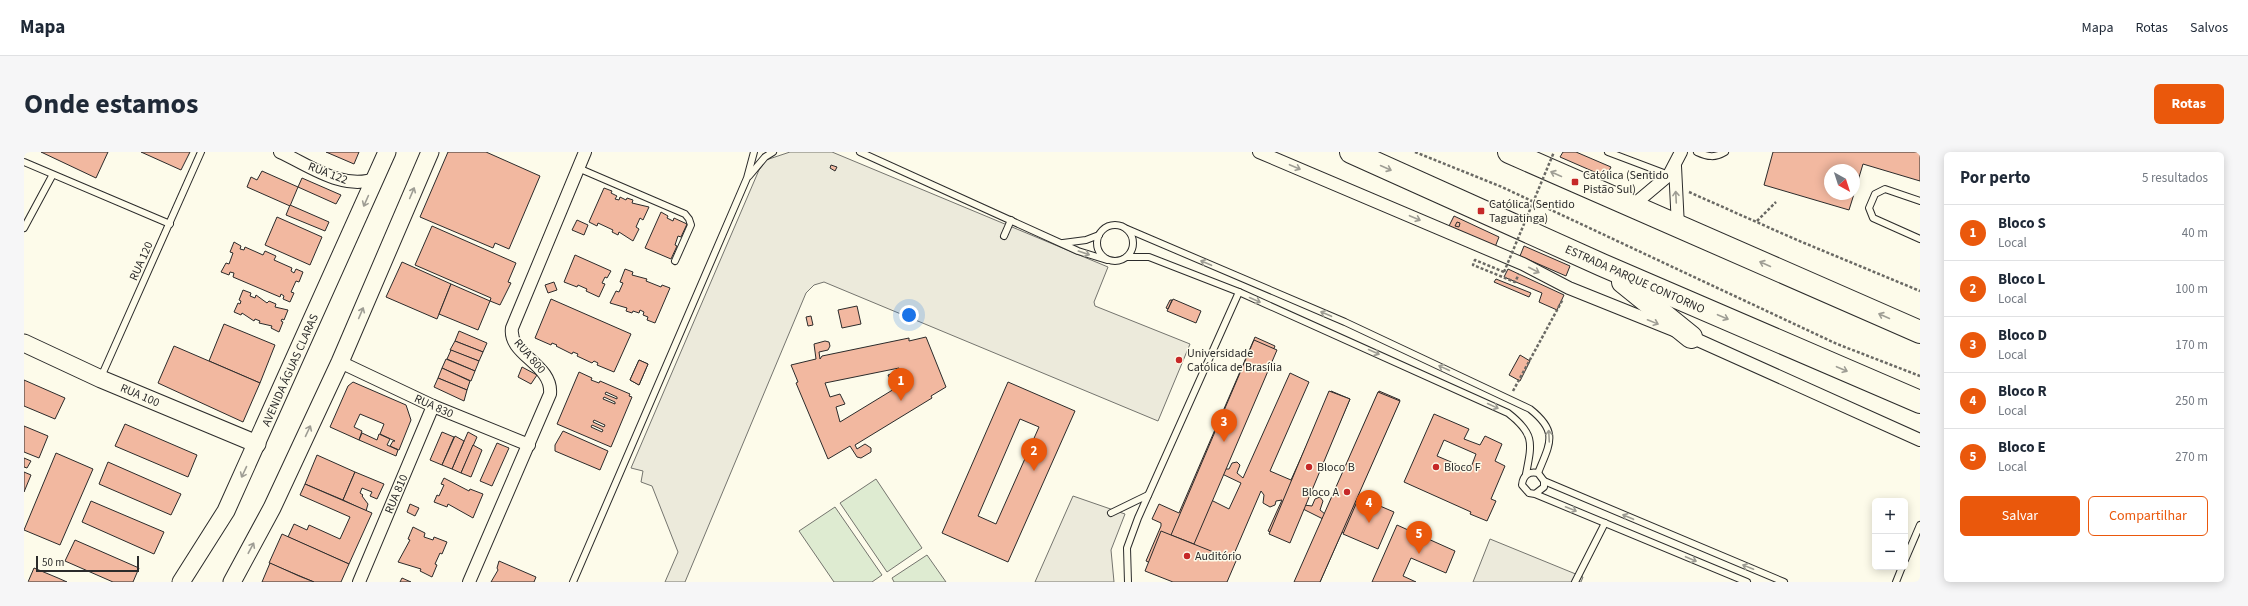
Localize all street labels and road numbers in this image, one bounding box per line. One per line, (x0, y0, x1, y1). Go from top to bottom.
street label: RUA 122 (306, 158, 350, 189)
street label: RUA 120 (125, 239, 158, 283)
street label: ESTRADA PARQUE CONTORNO (1562, 241, 1707, 318)
street label: AVENIDA ÁGUAS CLARAS (258, 311, 323, 429)
street label: RUA 800 (510, 335, 550, 377)
street label: RUA 100 (118, 380, 162, 411)
street label: RUA 830 (412, 390, 456, 423)
street label: RUA 810 (381, 472, 412, 516)

